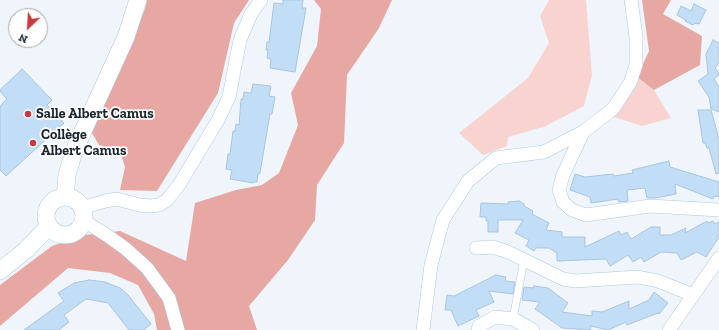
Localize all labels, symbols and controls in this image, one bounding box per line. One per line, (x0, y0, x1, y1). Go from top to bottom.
north arrow (8, 8, 48, 48)
text: N (17, 31, 30, 46)
place label: Salle Albert Camus (36, 106, 154, 122)
marker: Salle Albert Camus (23, 109, 33, 119)
place label: Collège Albert Camus (41, 127, 126, 160)
marker: Collège Albert Camus (28, 138, 38, 148)

